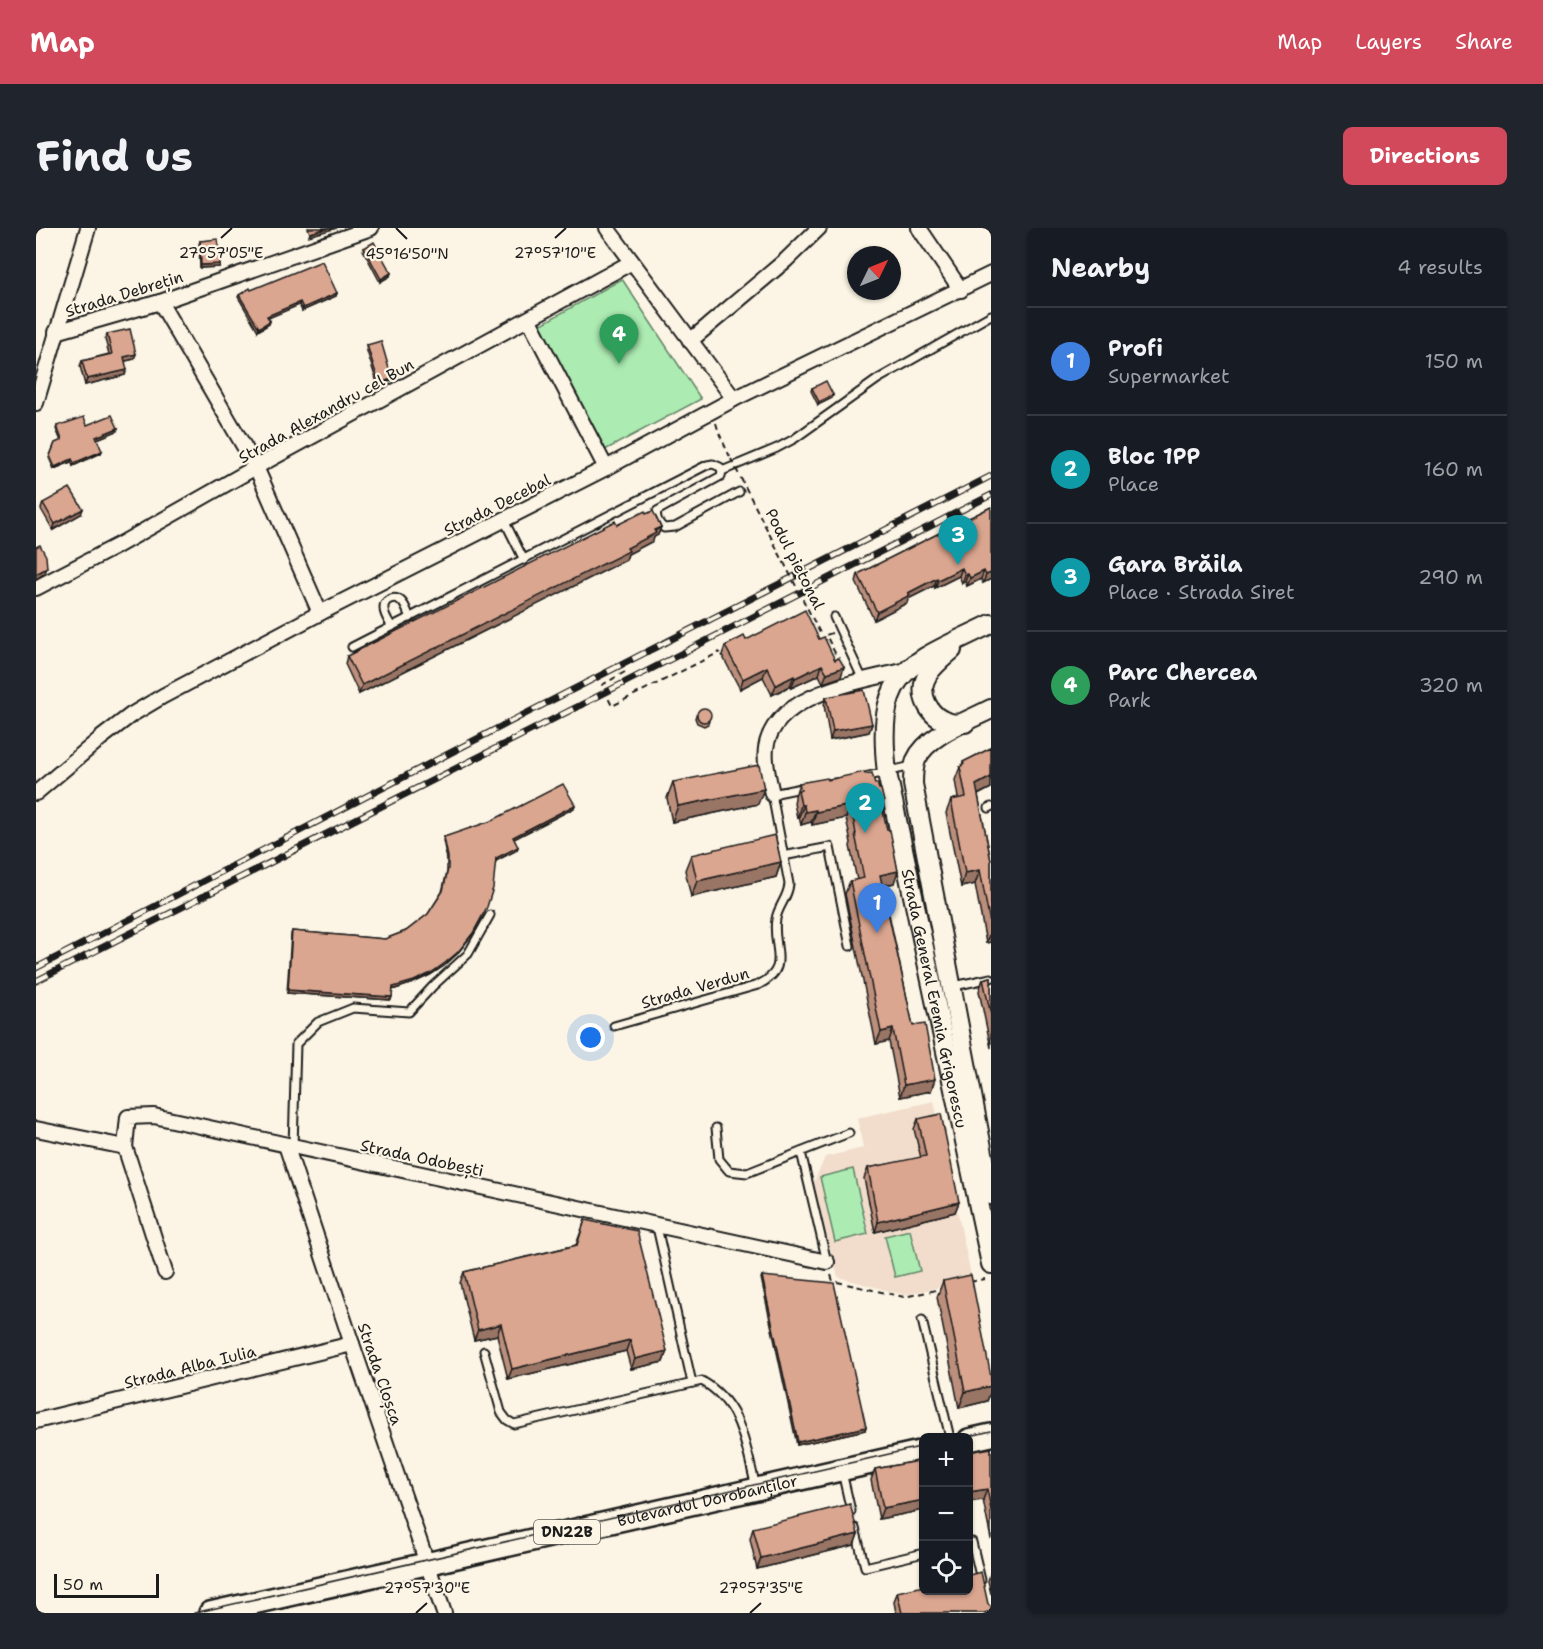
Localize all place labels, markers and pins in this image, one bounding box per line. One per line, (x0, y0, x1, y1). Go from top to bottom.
pin: 4 (600, 314, 638, 364)
pin: 3 (938, 516, 978, 565)
pin: 2 (846, 784, 884, 833)
pin: 1 (858, 884, 896, 933)

